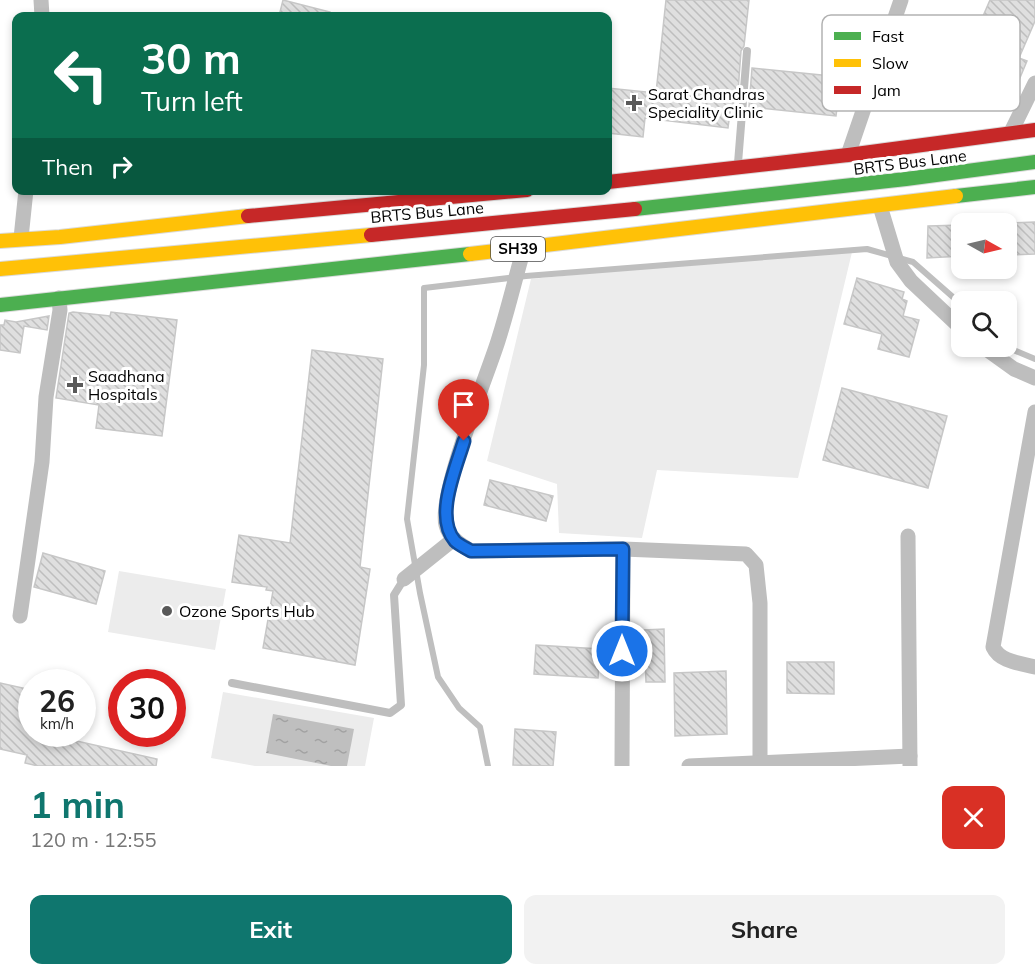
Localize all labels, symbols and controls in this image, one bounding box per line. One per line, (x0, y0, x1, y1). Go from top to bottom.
legend (822, 15, 1020, 111)
text: Fast (872, 26, 904, 46)
text: 30 m (141, 32, 241, 85)
icon: left (42, 36, 120, 114)
text: Slow (872, 53, 909, 73)
text: Jam (872, 80, 901, 100)
text: Turn left (141, 84, 243, 118)
place label: Sarat Chandras Speciality Clinic (648, 84, 765, 122)
marker: Sarat Chandras Speciality Clinic (625, 94, 643, 112)
street label: BRTS Bus Lane (852, 145, 968, 179)
icon: right (105, 150, 138, 183)
text: Then (42, 153, 93, 181)
street label: BRTS Bus Lane (370, 197, 484, 227)
north arrow (951, 213, 1017, 279)
map controls (951, 213, 1017, 357)
road number: SH39 (491, 237, 545, 261)
button: search (951, 291, 1017, 357)
place label: Saadhana Hospitals (88, 366, 165, 404)
marker: Saadhana Hospitals (66, 376, 84, 394)
pin (438, 379, 489, 441)
icon: arrive (447, 388, 480, 421)
place label: Ozone Sports Hub (179, 601, 315, 621)
marker: Ozone Sports Hub (160, 604, 174, 618)
position arrow (590, 619, 654, 683)
speed limit sign: 30 (108, 669, 186, 747)
text: 26 (39, 682, 75, 720)
text: km/h (40, 714, 74, 733)
text: 1 min (30, 782, 125, 827)
button: close (942, 786, 1005, 849)
text: 120 m · 12:55 (30, 827, 156, 852)
button: Exit (30, 895, 512, 964)
button: Share (524, 895, 1005, 964)

